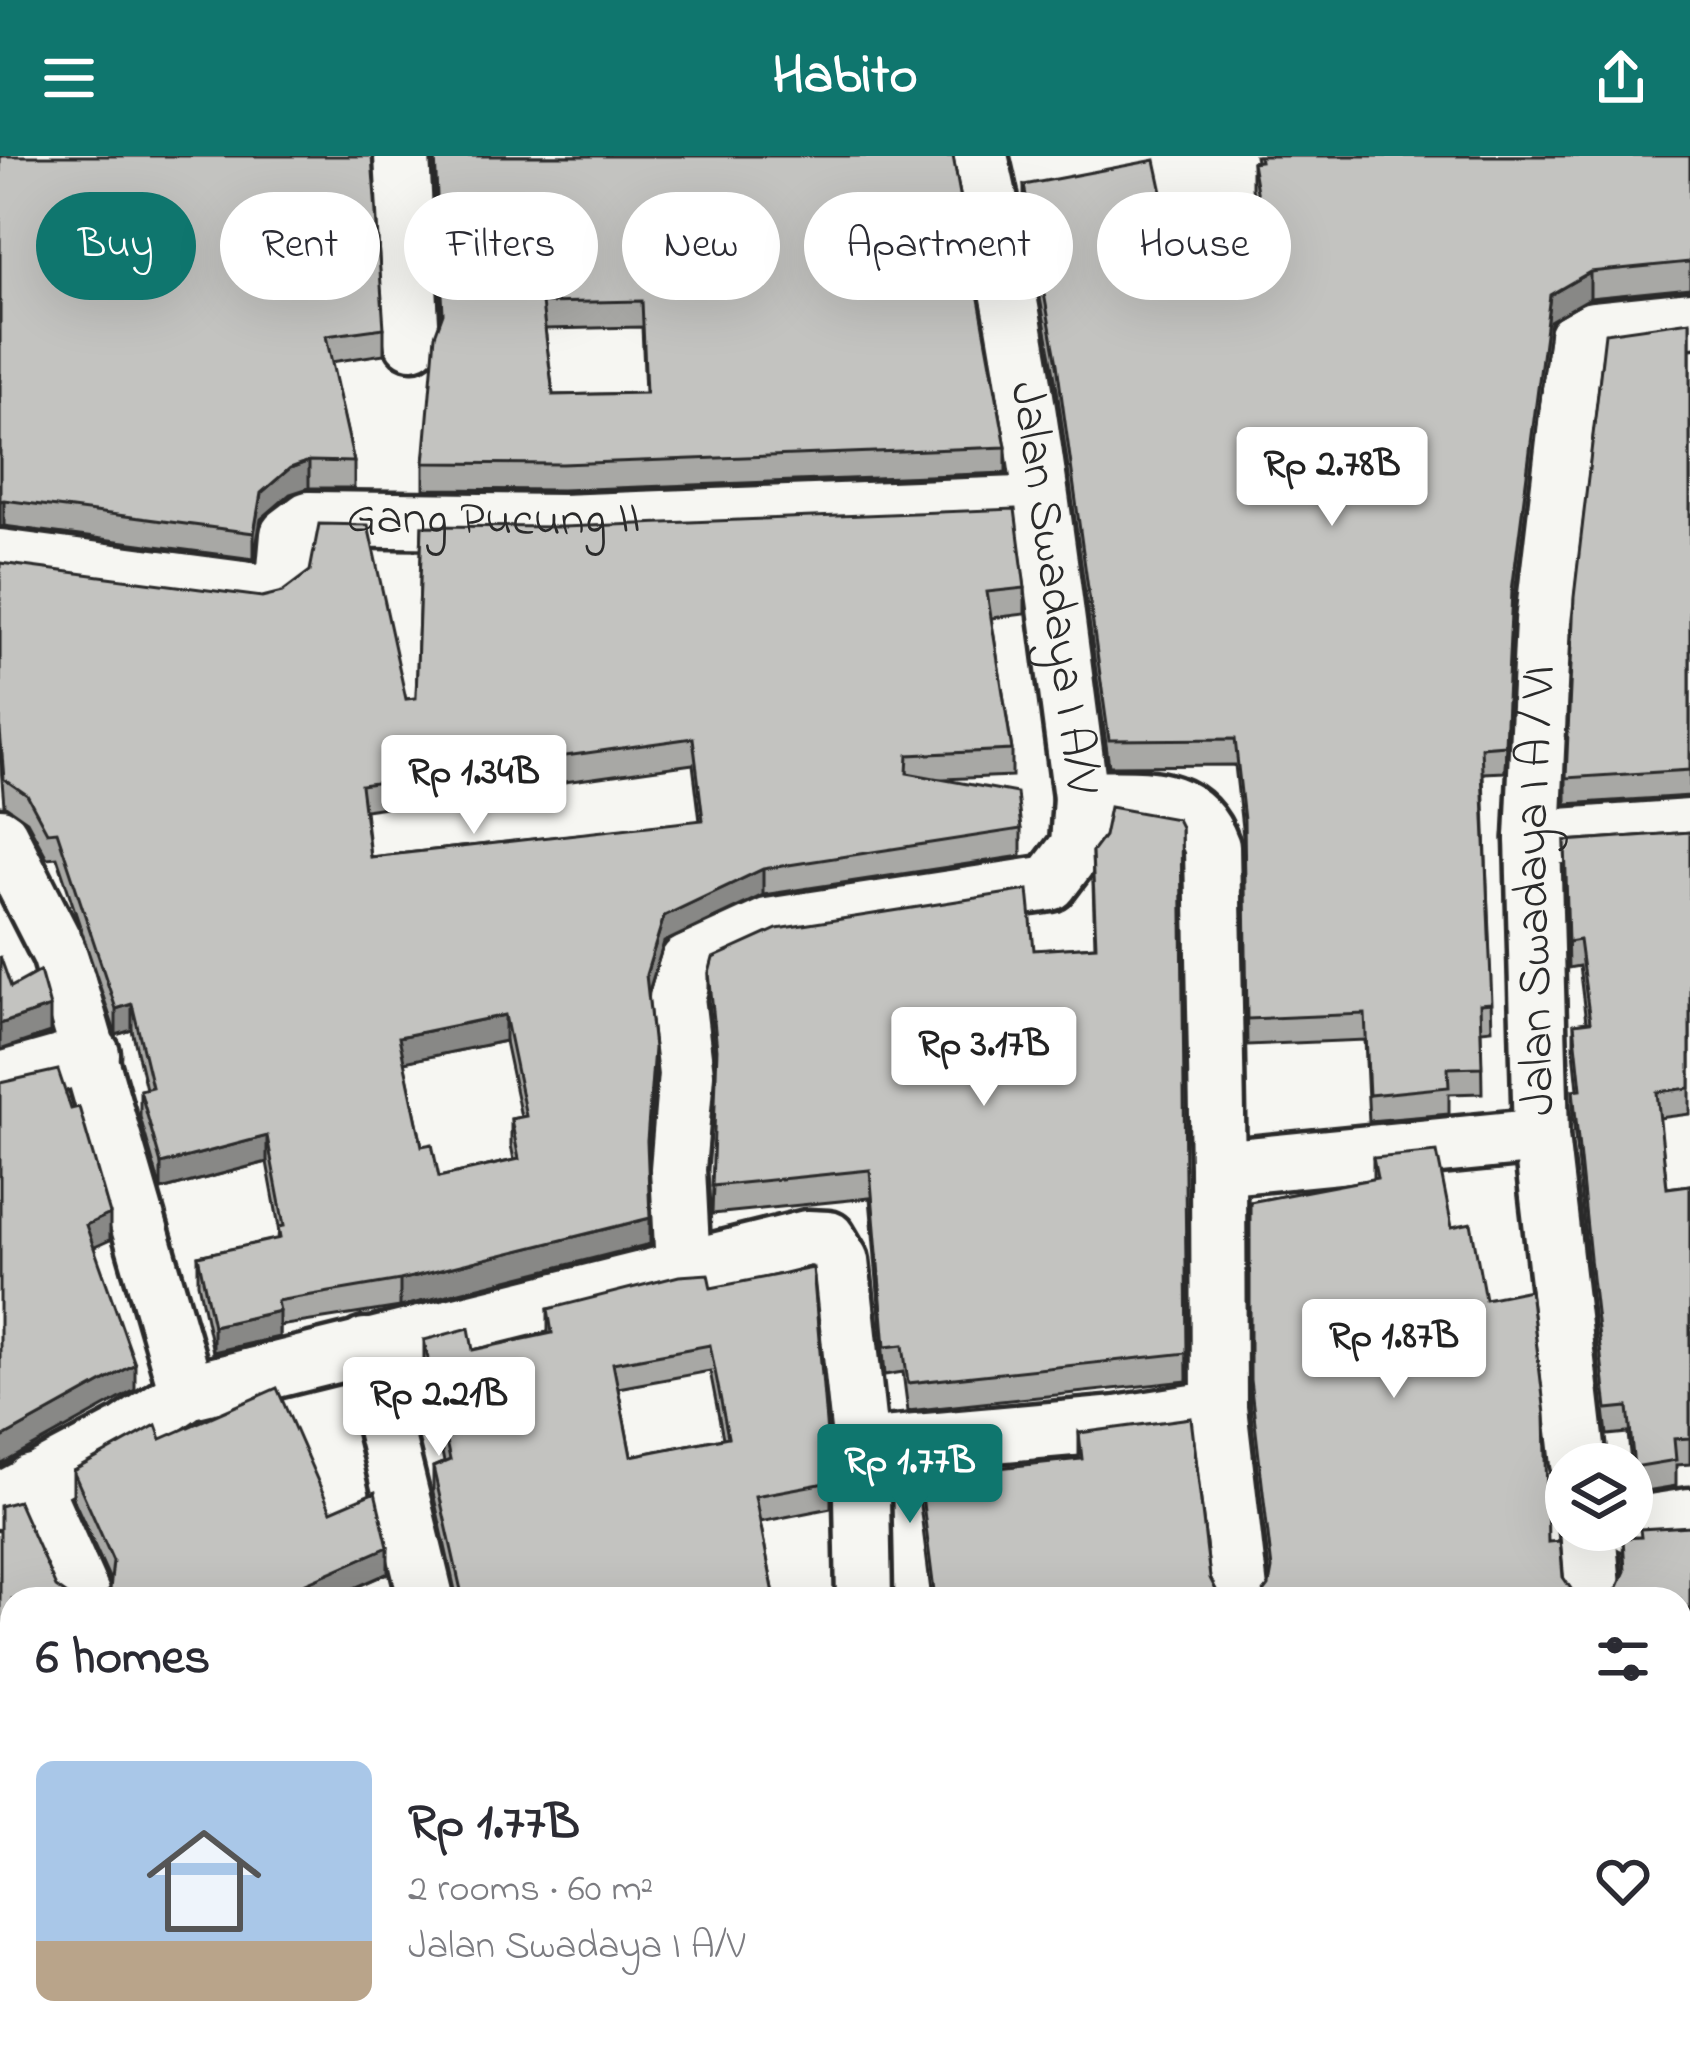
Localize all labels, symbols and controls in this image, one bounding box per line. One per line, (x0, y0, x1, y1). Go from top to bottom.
text: Habito (773, 39, 918, 117)
icon: menu (36, 45, 102, 111)
icon: share (1588, 45, 1654, 111)
chip: Buy (36, 192, 196, 300)
chip: Rent (220, 192, 380, 300)
chip: Filters (404, 192, 598, 300)
chip: New (622, 192, 780, 300)
chip: Apartment (804, 192, 1073, 300)
chip: House (1097, 192, 1291, 300)
street label: Jalan Swadaya I A/V (989, 377, 1115, 799)
pin: Rp 2.78B (1208, 427, 1456, 529)
text: Rp 2.78B (1264, 437, 1400, 494)
street label: Gang Pucung II (346, 484, 642, 557)
street label: Jalan Swadaya I A / VI (1498, 664, 1576, 1116)
pin: Rp 1.34B (350, 735, 598, 837)
text: Rp 1.34B (408, 745, 540, 802)
pin: Rp 3.17B (860, 1007, 1108, 1109)
text: Rp 3.17B (918, 1017, 1050, 1074)
pin: Rp 1.87B (1270, 1299, 1518, 1401)
text: Rp 1.87B (1329, 1309, 1459, 1366)
pin: Rp 2.21B (315, 1357, 563, 1459)
text: Rp 2.21B (370, 1367, 508, 1424)
pin: Rp 1.77B (786, 1424, 1034, 1526)
text: Rp 1.77B (844, 1434, 976, 1491)
map controls (1545, 1443, 1653, 1551)
button: layers (1545, 1443, 1653, 1551)
text: 6 homes (36, 1622, 210, 1697)
icon: filters (1590, 1626, 1656, 1692)
text: Rp 1.77B (408, 1787, 580, 1862)
icon: home (132, 1809, 276, 1953)
icon: heart (1590, 1848, 1656, 1914)
text: 2 rooms · 60 m² (408, 1862, 653, 1919)
text: Jalan Swadaya I A/V (408, 1919, 745, 1976)

